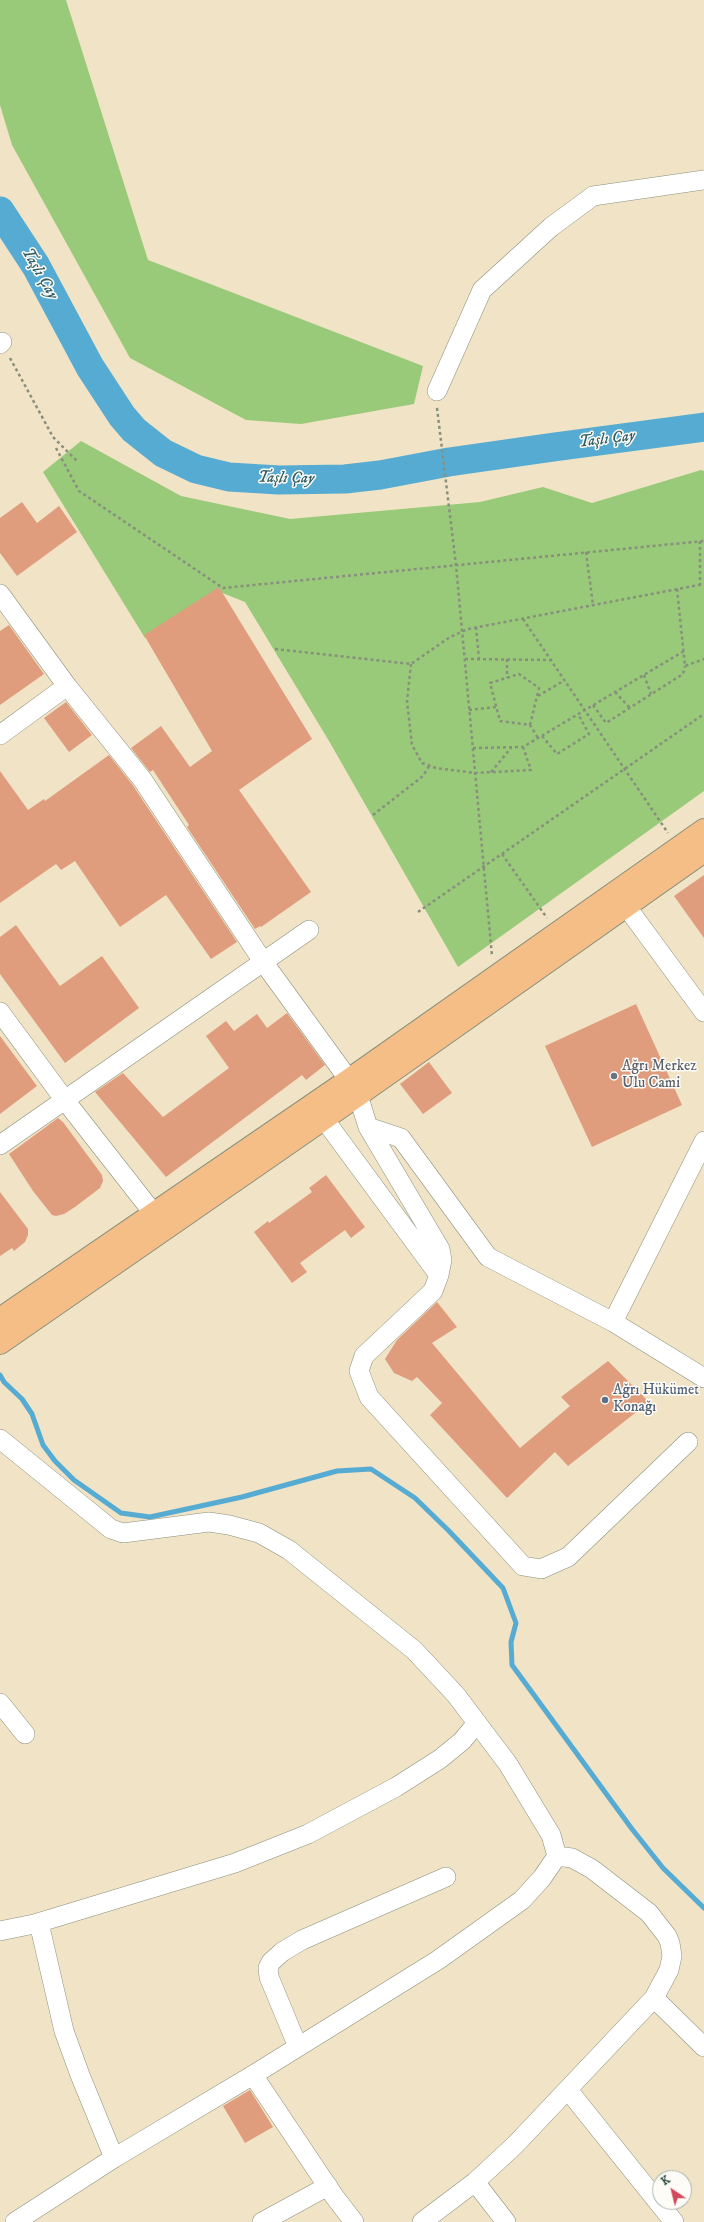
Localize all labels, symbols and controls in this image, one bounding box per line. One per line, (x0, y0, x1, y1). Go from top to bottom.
water label: Taşlı Çay (17, 245, 61, 303)
water label: Taşlı Çay (578, 427, 636, 453)
water label: Taşlı Çay (258, 469, 314, 489)
place label: Ağrı Merkez Ulu Cami (622, 1058, 697, 1093)
marker: Ağrı Merkez Ulu Cami (609, 1071, 619, 1081)
place label: Ağrı Hükümet Konağı (613, 1382, 699, 1417)
marker: Ağrı Hükümet Konağı (600, 1395, 610, 1405)
north arrow (652, 2170, 692, 2210)
text: K (659, 2173, 673, 2189)

